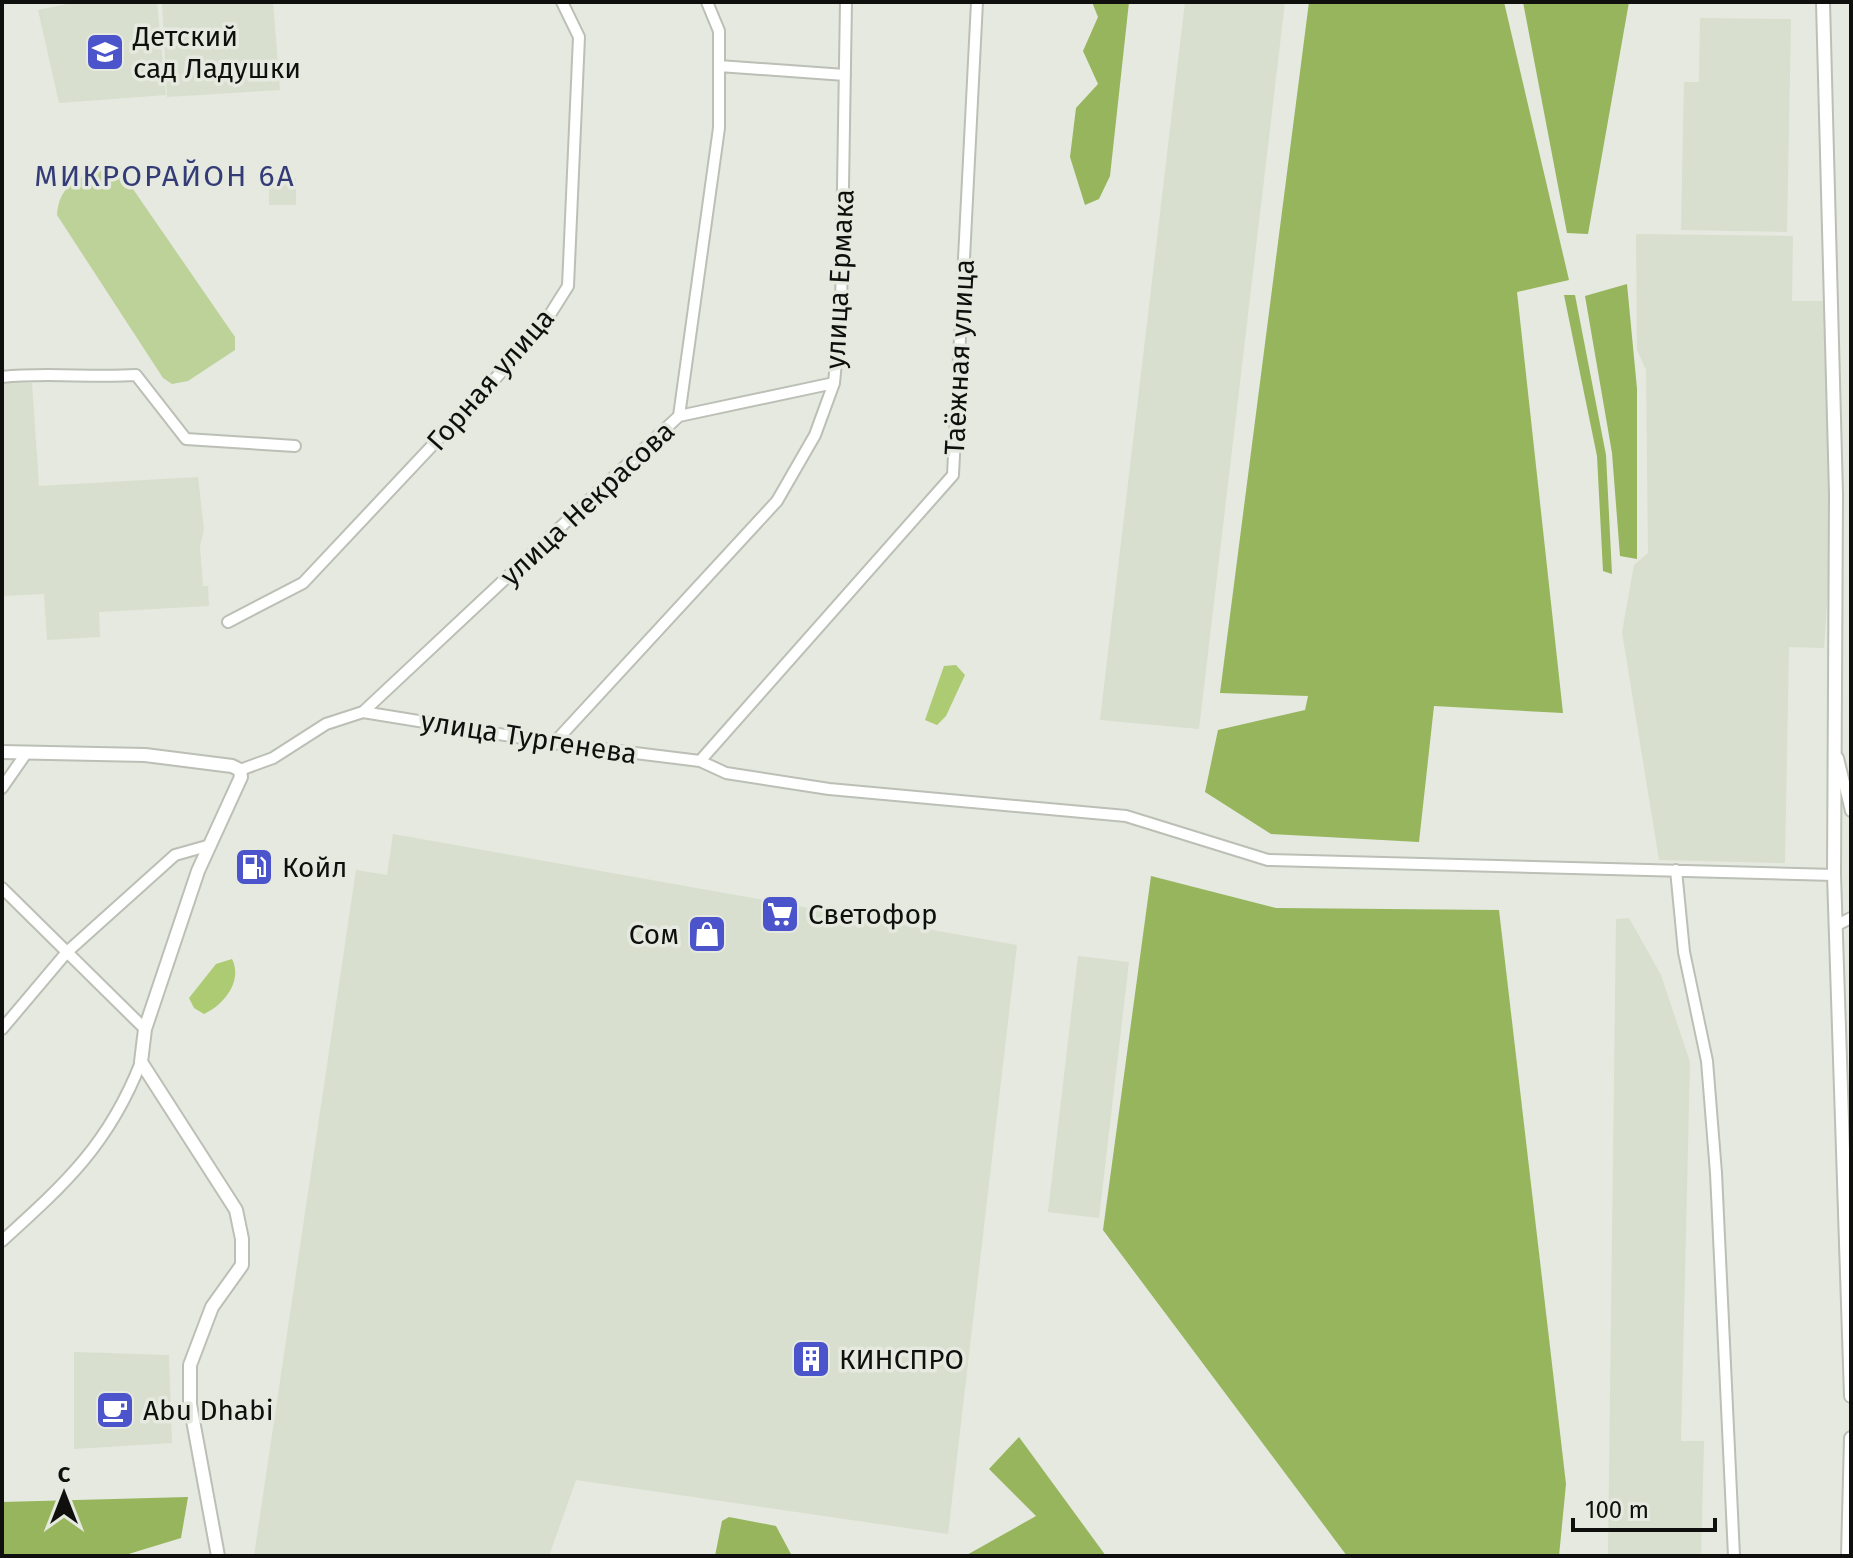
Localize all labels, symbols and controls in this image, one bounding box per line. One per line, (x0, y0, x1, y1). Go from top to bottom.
place label: Детский сад Ладушки (132, 20, 301, 85)
school or university icon: Детский сад Ладушки (84, 31, 126, 73)
district label: МИКРОРАЙОН 6А (34, 158, 296, 194)
street label: улица Ермака (818, 188, 861, 370)
street label: Таёжная улица (938, 258, 981, 456)
street label: Горная улица (420, 302, 561, 457)
street label: улица Некрасова (494, 414, 681, 592)
street label: улица Тургенева (418, 704, 639, 771)
fuel station icon: Койл (233, 846, 275, 888)
place label: Койл (282, 851, 347, 884)
supermarket icon: Светофор (759, 893, 801, 935)
place label: Светофор (808, 898, 938, 931)
shop icon: Сом (686, 913, 728, 955)
place label: Сом (629, 918, 679, 951)
building icon: КИНСПРО (790, 1338, 832, 1380)
place label: КИНСПРО (839, 1343, 964, 1376)
cafe icon: Abu Dhabi (94, 1389, 136, 1431)
place label: Abu Dhabi (143, 1394, 274, 1427)
north arrow (24, 1454, 104, 1534)
text: С (58, 1461, 71, 1488)
scale bar (1573, 1482, 1715, 1532)
text: 100 m (1585, 1496, 1649, 1524)

